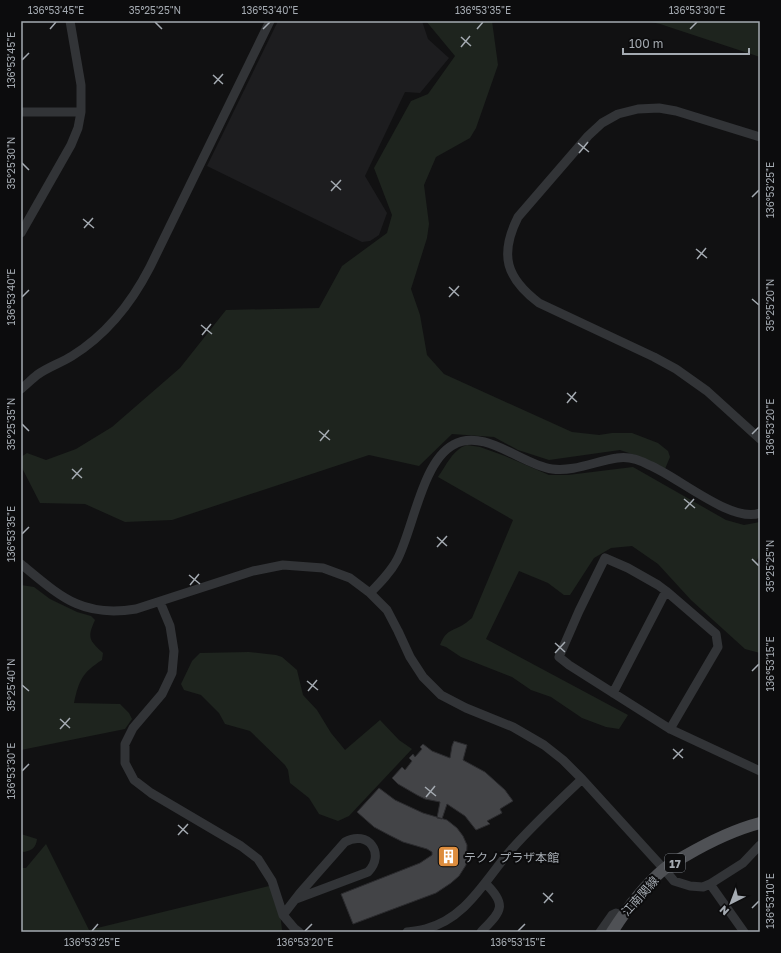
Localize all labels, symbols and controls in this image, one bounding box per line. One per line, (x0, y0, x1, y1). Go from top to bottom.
text: 136°53'45"E (28, 4, 84, 16)
text: 35°25'25"N (129, 4, 181, 16)
text: 136°53'40"E (242, 4, 298, 16)
text: 136°53'35"E (455, 4, 511, 16)
text: 136°53'30"E (669, 4, 725, 16)
scale bar (623, 30, 749, 56)
text: 136°53'45"E (5, 32, 17, 88)
text: 100 m (629, 36, 663, 51)
text: 35°25'30"N (5, 137, 17, 189)
text: 136°53'25"E (764, 162, 776, 218)
text: 136°53'40"E (5, 269, 17, 325)
text: 35°25'20"N (764, 279, 776, 331)
text: 35°25'35"N (5, 398, 17, 450)
text: 136°53'20"E (764, 399, 776, 455)
text: 136°53'35"E (5, 506, 17, 562)
text: 35°25'25"N (764, 540, 776, 592)
text: 136°53'15"E (764, 636, 776, 692)
text: 35°25'40"N (5, 658, 17, 712)
text: 136°53'30"E (5, 743, 17, 799)
building icon: テクノプラザ本館 (436, 844, 462, 870)
place label: テクノプラザ本館 (464, 850, 559, 865)
road number: 17 (665, 854, 685, 872)
street label: 江南関線 (618, 873, 662, 919)
text: 136°53'10"E (764, 873, 776, 929)
north arrow (711, 883, 751, 923)
text: N (717, 903, 731, 918)
text: 136°53'25"E (64, 936, 120, 948)
text: 136°53'20"E (277, 936, 333, 948)
text: 136°53'15"E (490, 936, 546, 948)

